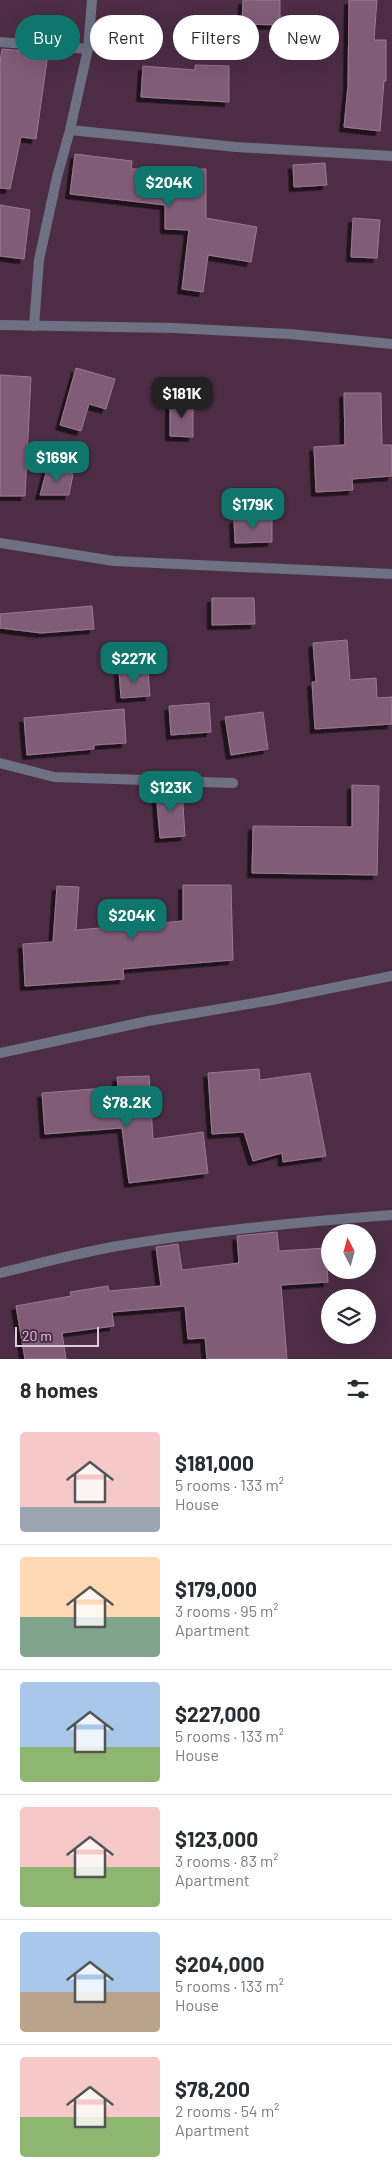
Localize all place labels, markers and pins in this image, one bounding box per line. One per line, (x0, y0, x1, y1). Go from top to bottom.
pin: $204K (134, 166, 204, 208)
pin: $181K (147, 376, 217, 419)
pin: $169K (22, 440, 92, 483)
pin: $179K (218, 488, 288, 530)
pin: $227K (99, 642, 169, 684)
pin: $123K (136, 770, 206, 813)
pin: $204K (97, 898, 167, 941)
pin: $78.2K (86, 1086, 168, 1128)

